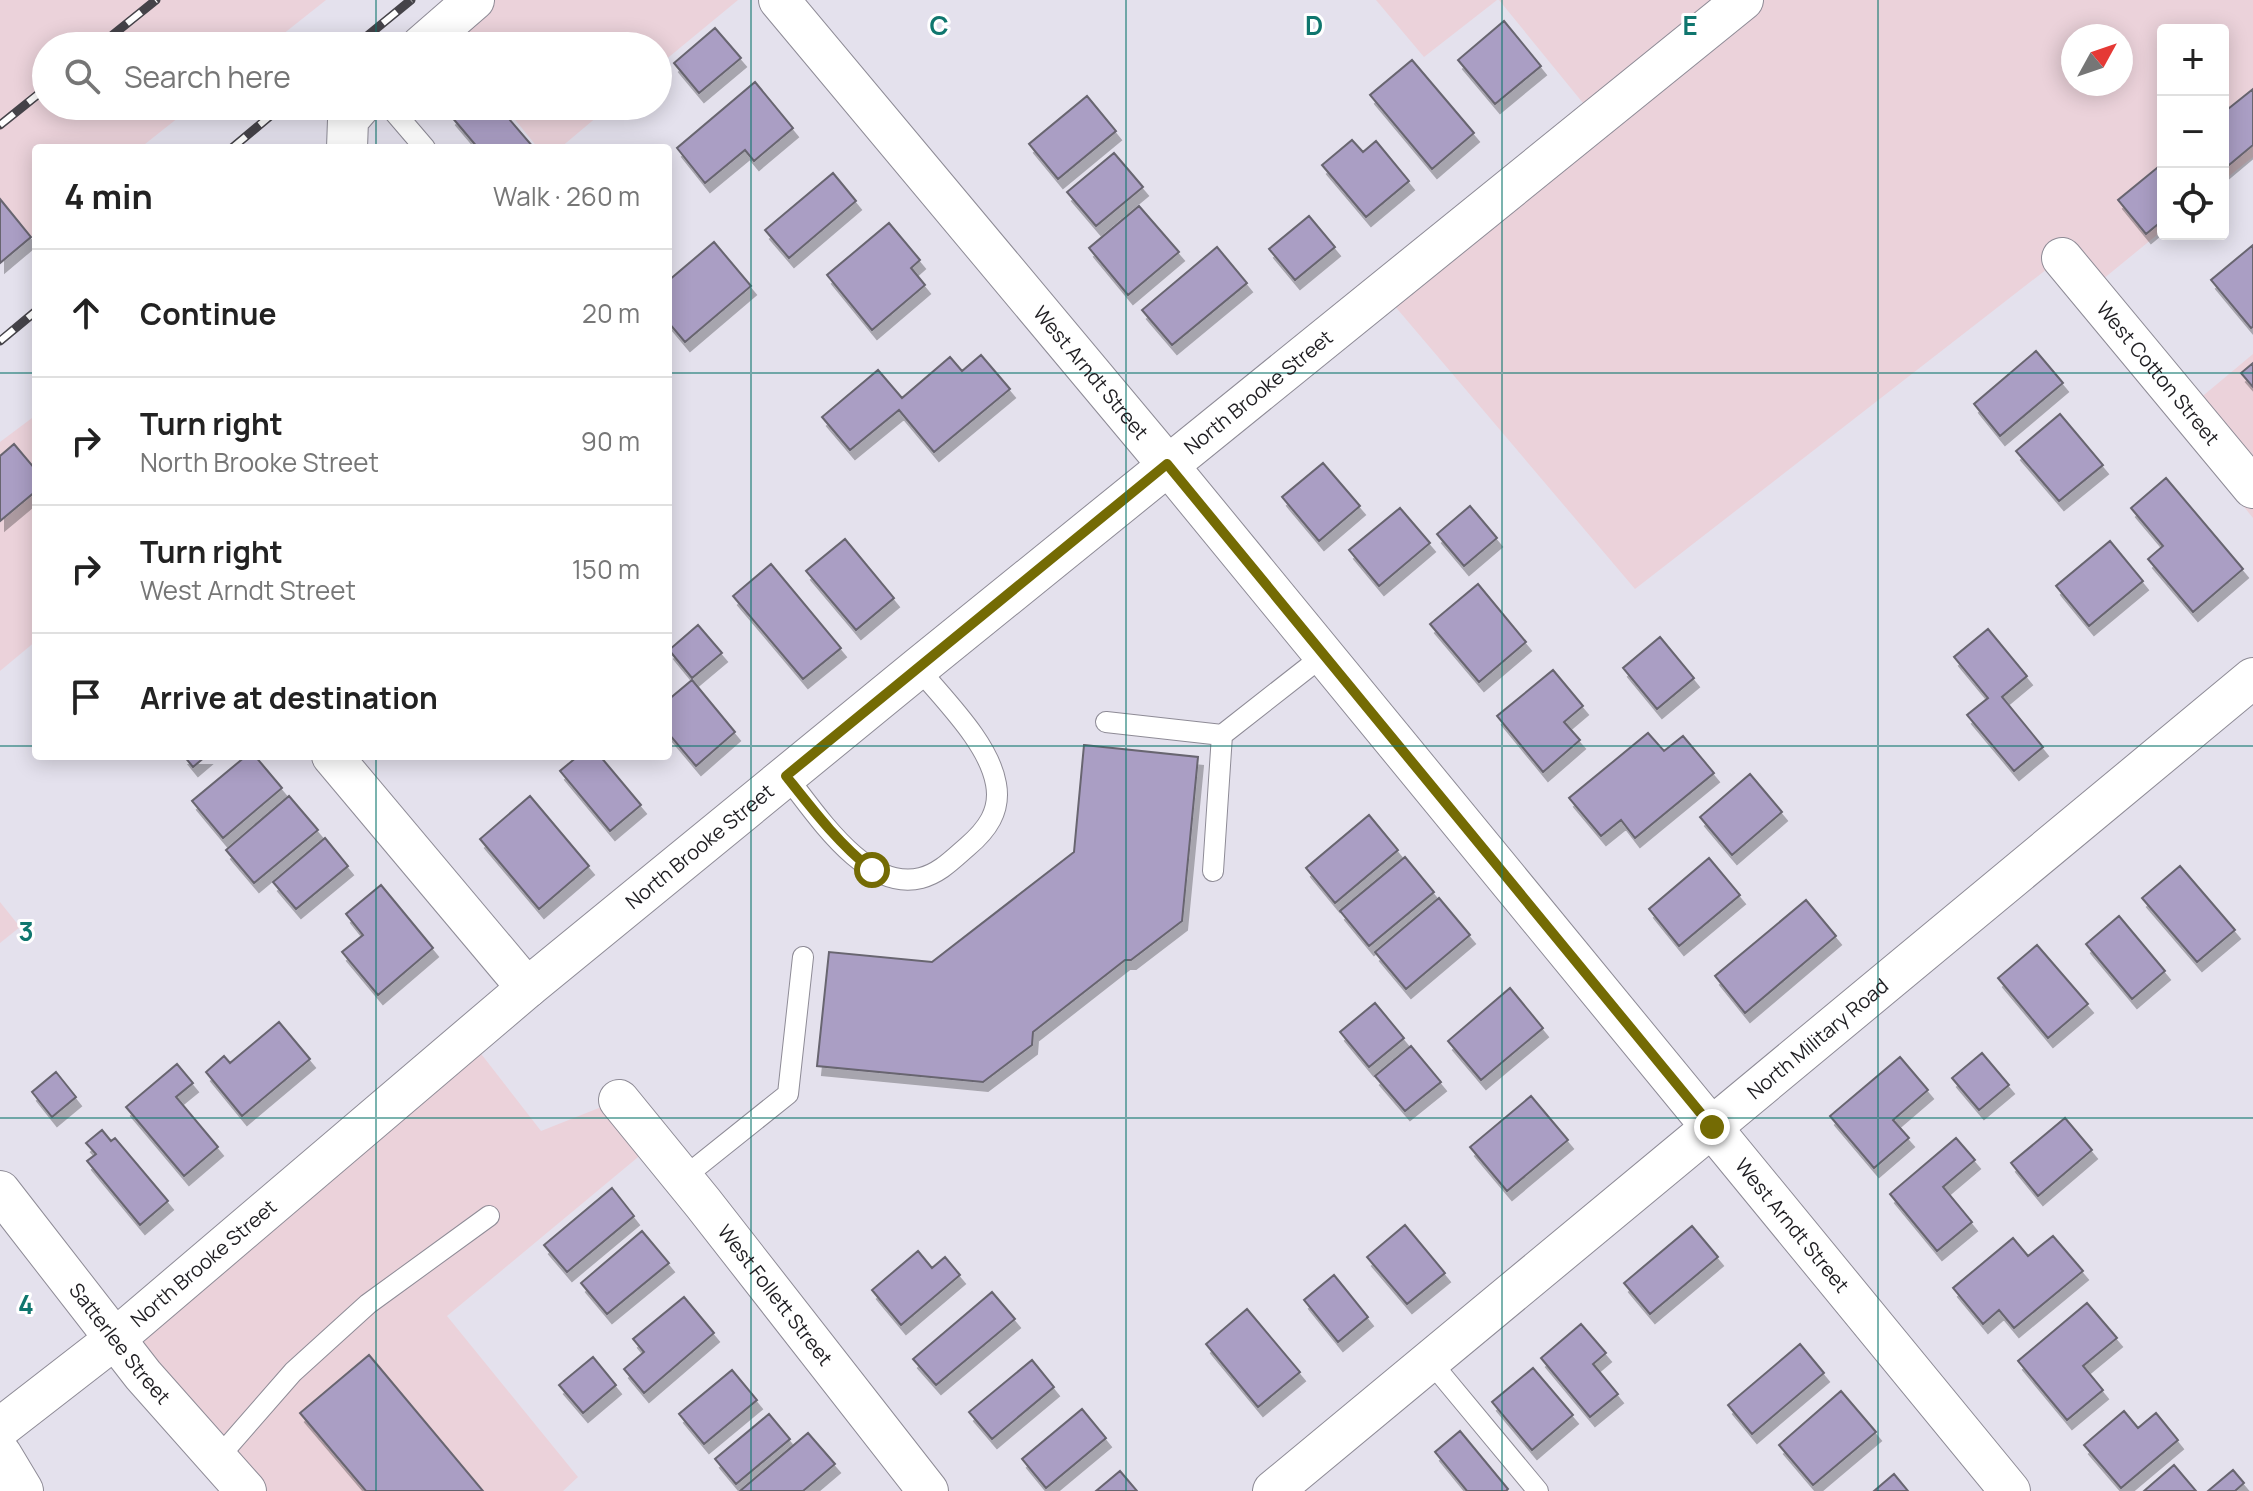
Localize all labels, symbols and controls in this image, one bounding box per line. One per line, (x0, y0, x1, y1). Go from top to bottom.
text: C (929, 7, 949, 43)
text: D (1305, 7, 1323, 43)
text: E (1682, 7, 1698, 43)
north arrow (2061, 24, 2133, 96)
map controls (2157, 24, 2229, 240)
button: + (2157, 24, 2229, 96)
search box (32, 32, 672, 120)
icon: search (60, 54, 104, 98)
text: Search here (124, 56, 291, 97)
button: − (2157, 96, 2229, 168)
button: locate (2157, 168, 2229, 240)
text: 4 min (64, 173, 153, 219)
text: Walk · 260 m (493, 178, 640, 214)
icon: ahead (64, 291, 108, 335)
text: Continue (140, 293, 276, 334)
text: 20 m (582, 295, 640, 331)
street label: West Cotton Street (2091, 295, 2226, 451)
street label: West Arndt Street (1028, 300, 1155, 445)
street label: North Brooke Street (1178, 324, 1338, 460)
text: Turn right (140, 403, 283, 444)
icon: right (64, 419, 108, 463)
text: 90 m (581, 423, 640, 459)
text: North Brooke Street (140, 444, 379, 480)
text: Turn right (140, 531, 283, 572)
icon: right (64, 547, 108, 591)
text: 150 m (572, 551, 640, 587)
text: West Arndt Street (140, 572, 356, 608)
icon: arrive (64, 675, 108, 719)
text: Arrive at destination (140, 677, 438, 718)
street label: North Brooke Street (620, 777, 779, 915)
route start (854, 852, 890, 888)
text: 3 (18, 913, 34, 949)
street label: North Military Road (1741, 972, 1894, 1105)
route end (1694, 1109, 1730, 1145)
street label: West Arndt Street (1729, 1152, 1856, 1298)
street label: North Brooke Street (125, 1193, 282, 1333)
street label: West Follett Street (712, 1219, 839, 1371)
street label: Satterlee Street (63, 1277, 177, 1410)
text: 4 (18, 1286, 34, 1322)

